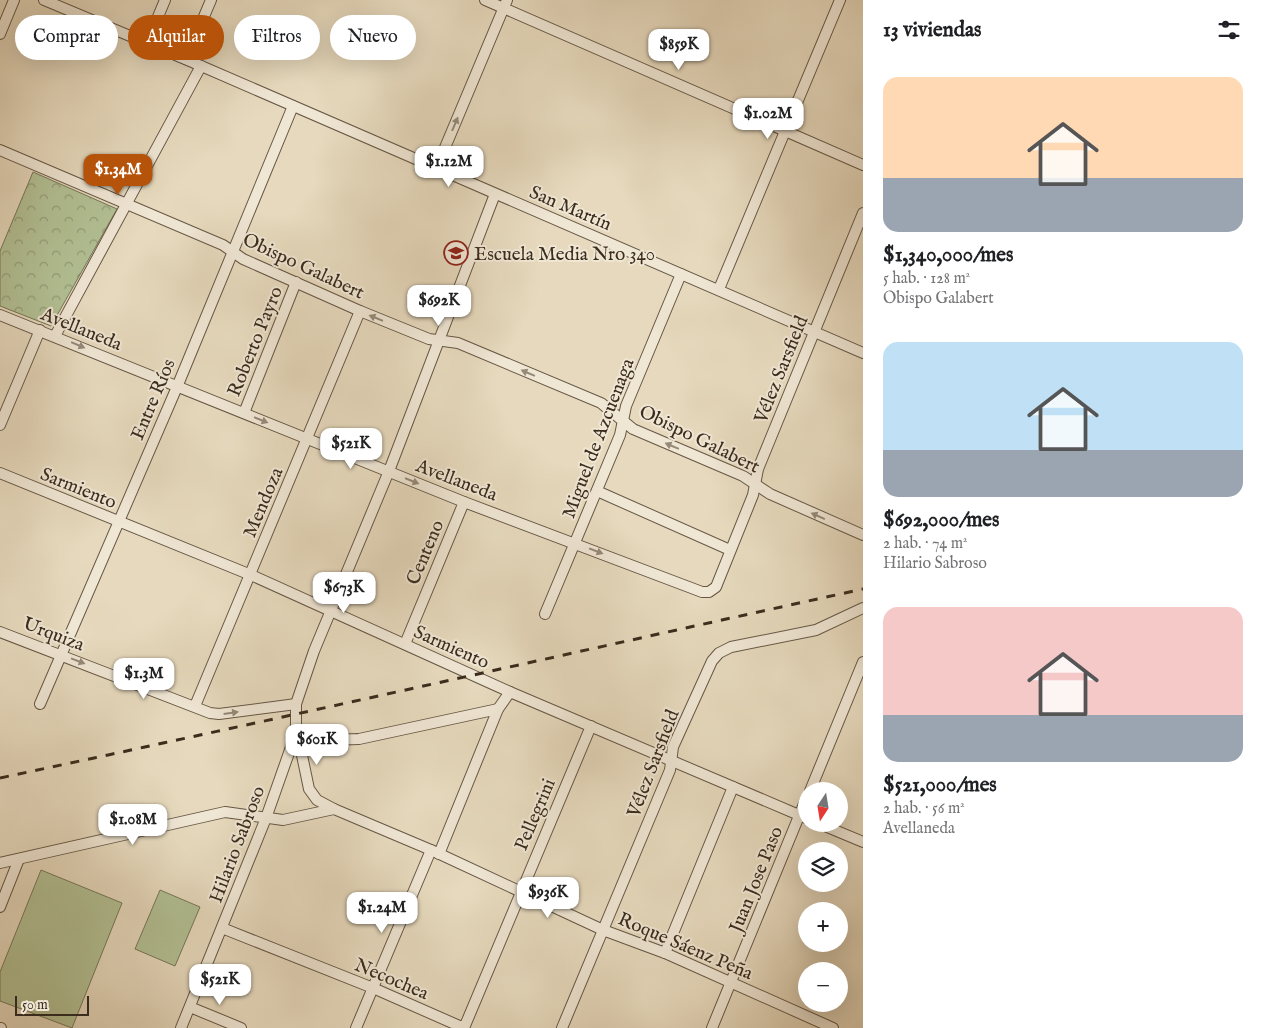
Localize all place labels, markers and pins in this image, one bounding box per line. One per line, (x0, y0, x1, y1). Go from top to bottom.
pin: $859K (644, 28, 714, 71)
pin: $1.02M (727, 98, 809, 140)
pin: $1.12M (408, 146, 490, 188)
pin: $1.34M (77, 154, 159, 196)
school or university icon: Escuela Media Nro 340 (443, 240, 469, 266)
place label: Escuela Media Nro 340 (474, 243, 655, 267)
pin: $692K (404, 284, 474, 327)
pin: $521K (316, 428, 386, 470)
pin: $673K (309, 572, 379, 614)
pin: $1.3M (109, 658, 179, 700)
pin: $601K (282, 724, 352, 766)
pin: $1.08M (92, 804, 174, 846)
pin: $936K (513, 876, 583, 919)
pin: $1.24M (341, 892, 423, 934)
pin: $521K (185, 964, 255, 1006)

